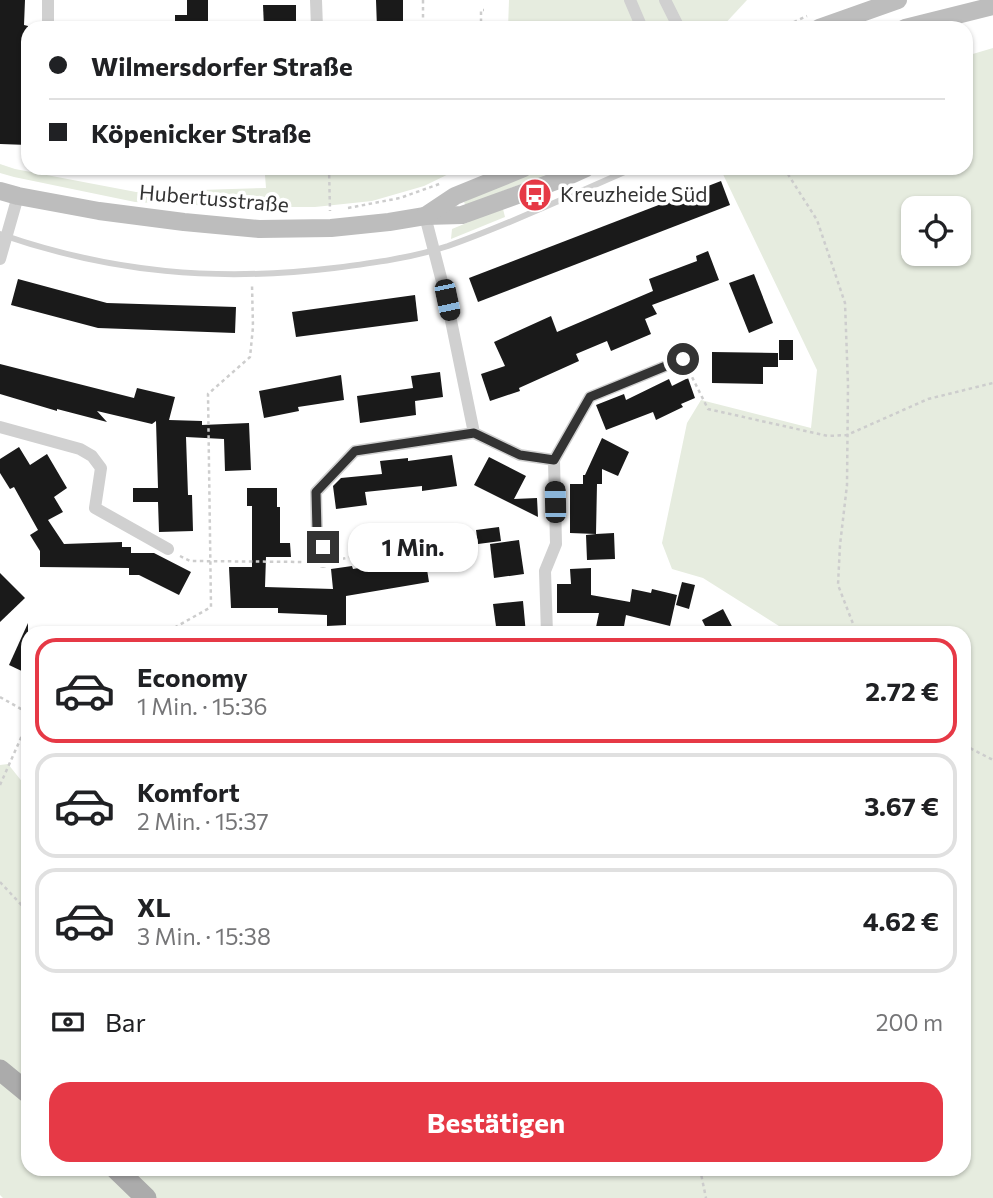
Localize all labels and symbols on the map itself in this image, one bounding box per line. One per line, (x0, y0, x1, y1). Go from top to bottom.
bus stop icon: Kreuzheide Süd (516, 176, 554, 214)
street label: Hubertusstraße (138, 179, 290, 217)
place label: Kreuzheide Süd (560, 181, 707, 206)
car (433, 277, 462, 323)
route start (667, 343, 699, 375)
car (545, 481, 566, 523)
callout: 1 Min. (348, 522, 477, 572)
route end (307, 531, 339, 563)

